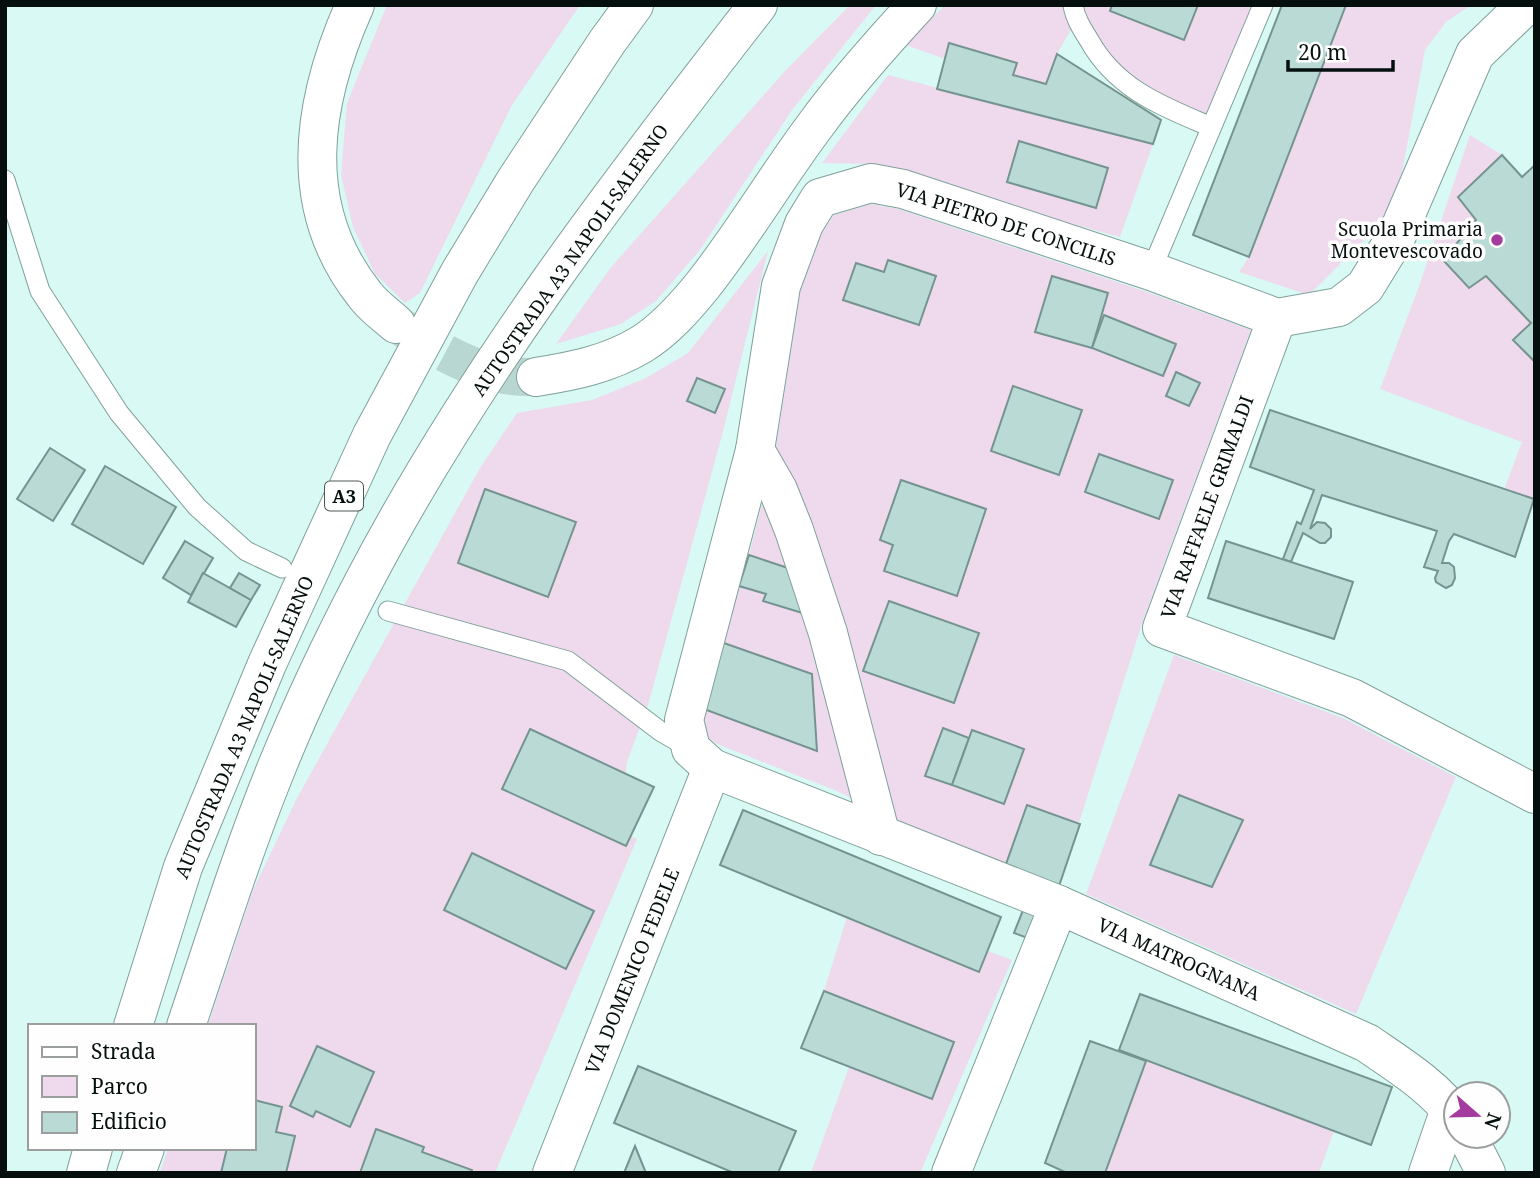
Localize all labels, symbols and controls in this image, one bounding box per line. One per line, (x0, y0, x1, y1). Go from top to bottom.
scale bar (1288, 28, 1393, 72)
text: 20 m (1298, 38, 1347, 66)
street label: AUTOSTRADA A3 NAPOLI-SALERNO (466, 119, 674, 401)
street label: VIA PIETRO DE CONCILIS (893, 176, 1119, 272)
place label: Scuola Primaria Montevescovado (1331, 216, 1483, 264)
marker: Scuola Primaria Montevescovado (1489, 232, 1505, 248)
street label: VIA RAFFAELE GRIMALDI (1154, 392, 1260, 622)
road number: A3 (325, 482, 363, 510)
street label: AUTOSTRADA A3 NAPOLI-SALERNO (168, 572, 320, 882)
street label: VIA DOMENICO FEDELE (579, 864, 685, 1078)
street label: VIA MATROGNANA (1094, 911, 1265, 1007)
legend (28, 1024, 256, 1150)
text: Strada (91, 1037, 156, 1065)
text: Parco (91, 1072, 148, 1100)
north arrow (1442, 1080, 1512, 1150)
text: Edificio (91, 1107, 167, 1135)
text: N (1478, 1109, 1508, 1132)

